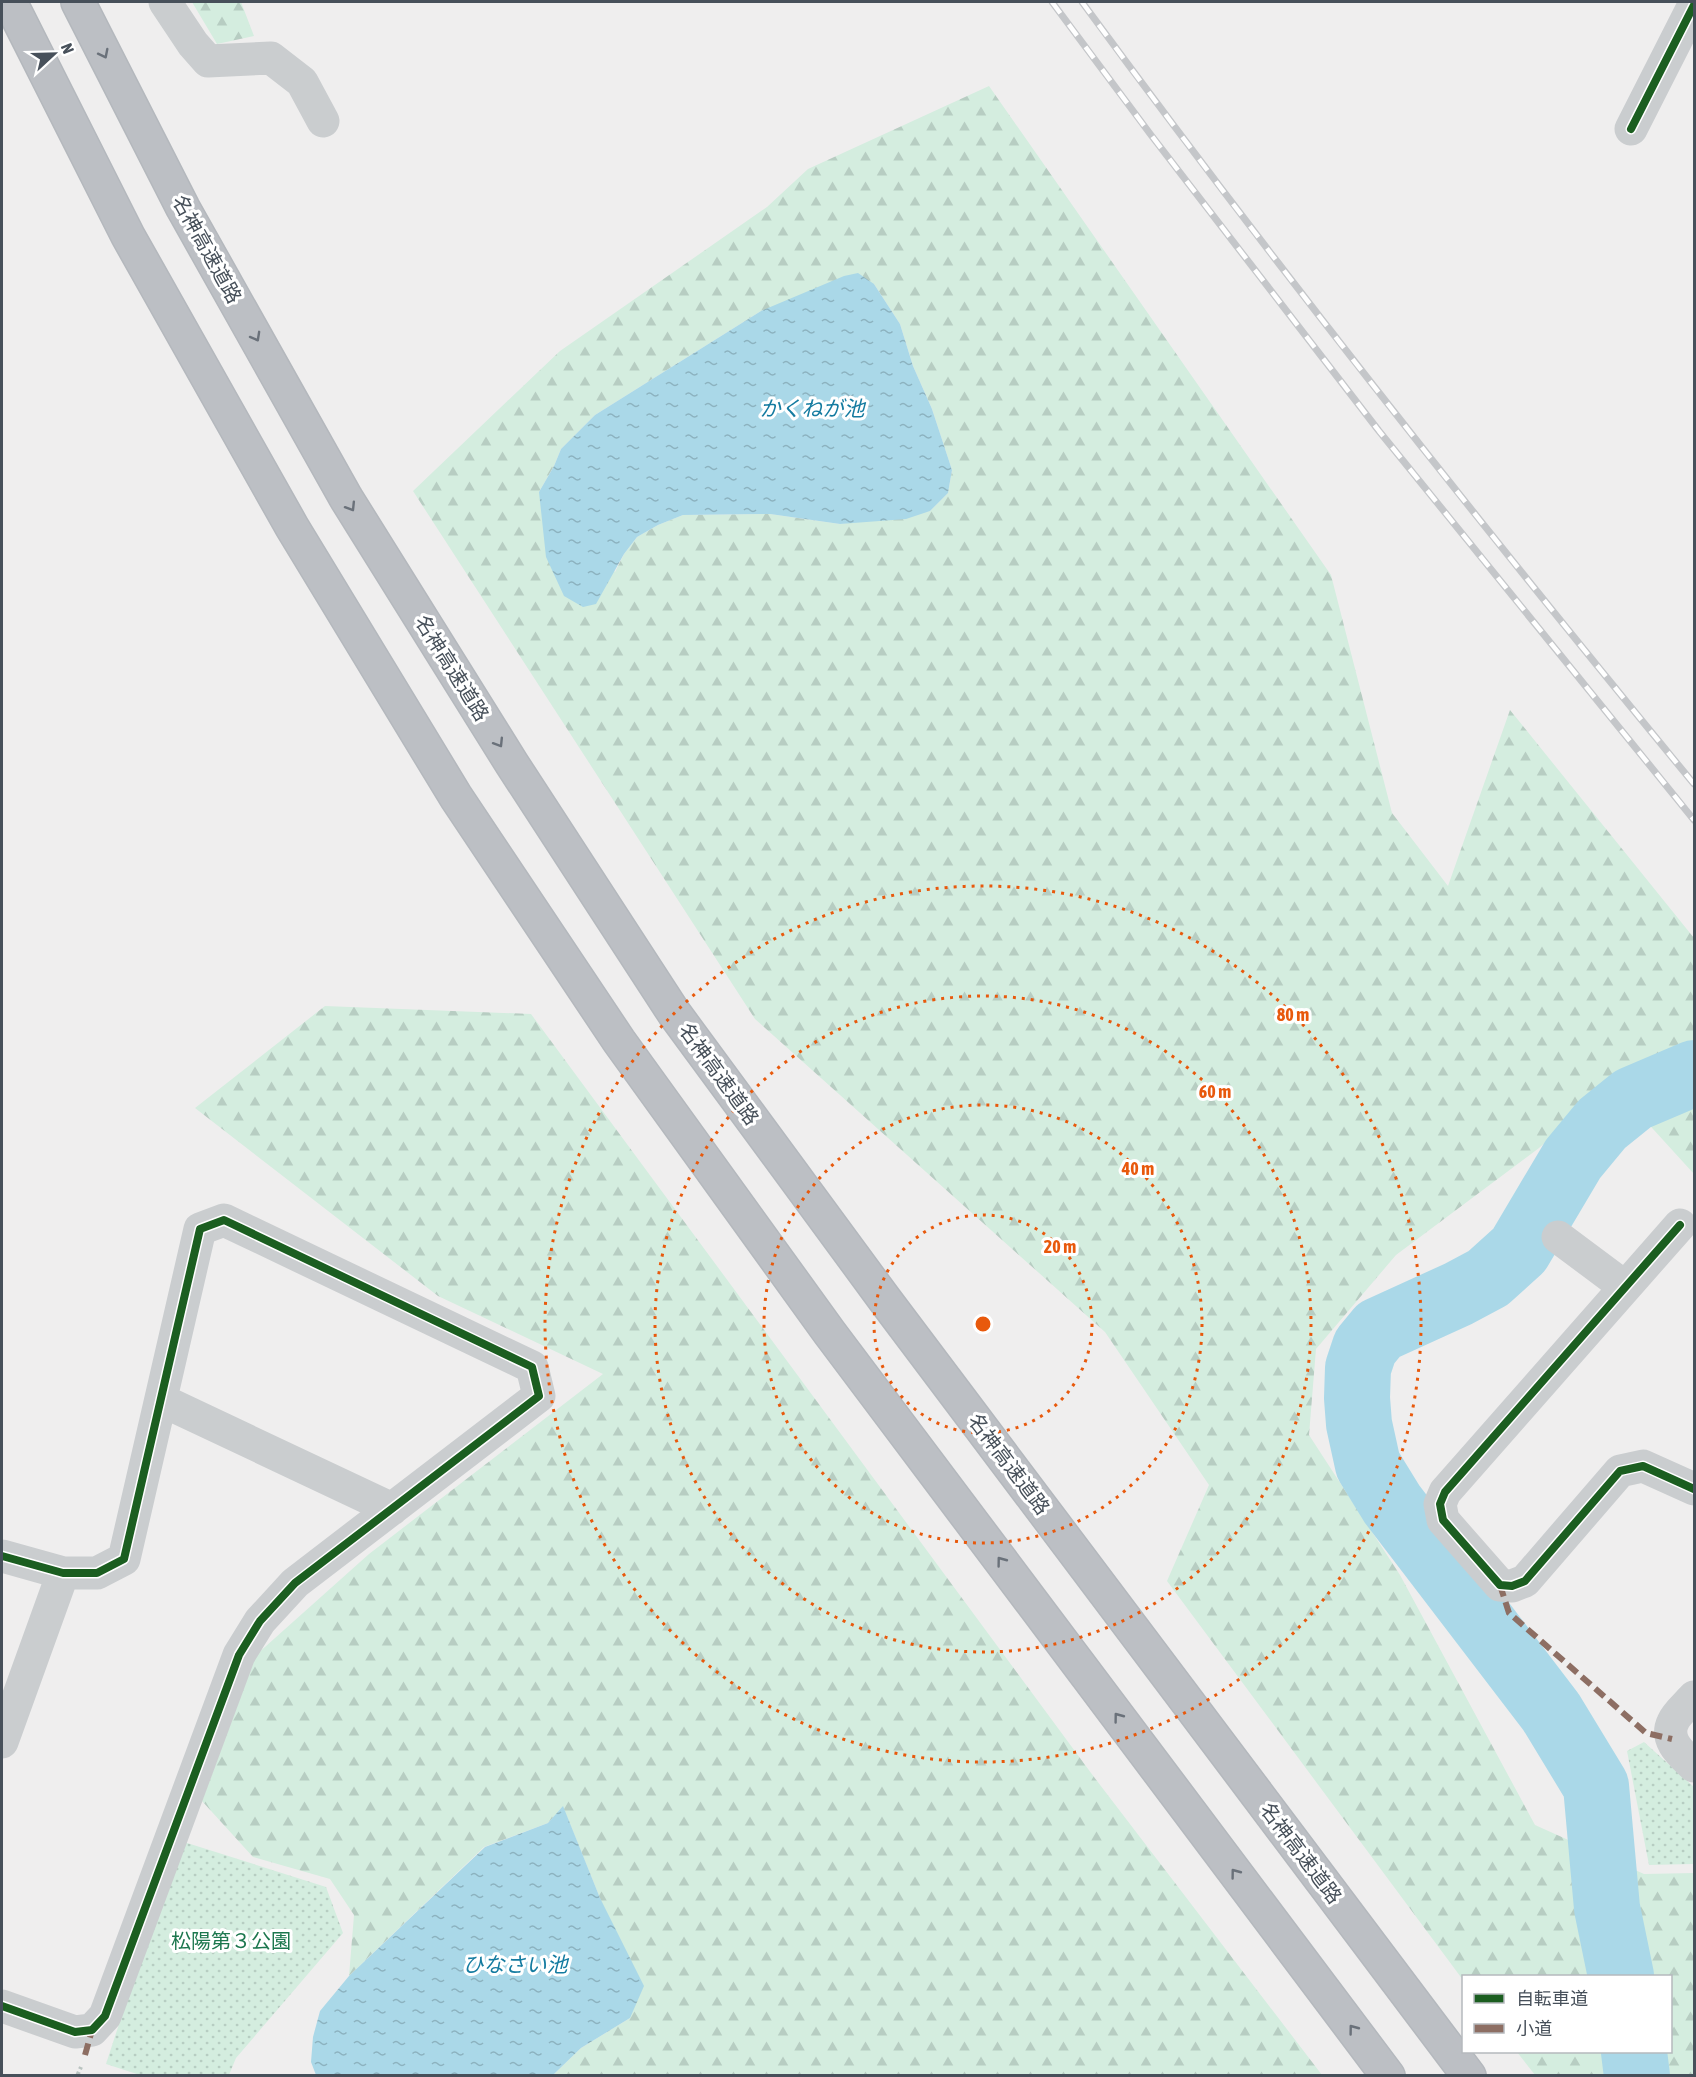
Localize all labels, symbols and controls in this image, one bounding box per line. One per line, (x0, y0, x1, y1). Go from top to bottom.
north arrow (24, 24, 84, 84)
text: N (58, 41, 78, 56)
one-way arrow (97, 47, 109, 58)
street label: 名神高速道路 (168, 191, 247, 307)
one-way arrow (249, 330, 260, 341)
water label: かくねが池 (760, 396, 866, 420)
one-way arrow (344, 500, 355, 511)
street label: 名神高速道路 (411, 611, 494, 725)
one-way arrow (491, 737, 503, 747)
text: 80 m (1277, 1004, 1309, 1025)
street label: 名神高速道路 (675, 1018, 764, 1129)
text: 60 m (1199, 1081, 1231, 1102)
text: 40 m (1121, 1158, 1154, 1179)
text: 20 m (1044, 1236, 1076, 1257)
centre of rings (973, 1314, 993, 1334)
street label: 名神高速道路 (964, 1409, 1055, 1519)
one-way arrow (997, 1557, 1008, 1568)
one-way arrow (1115, 1713, 1126, 1724)
street label: 名神高速道路 (1256, 1798, 1347, 1908)
one-way arrow (1232, 1868, 1243, 1879)
park label: 松陽第３公園 (171, 1929, 291, 1952)
water label: ひなさい池 (463, 1952, 569, 1976)
legend (1462, 1975, 1672, 2053)
text: 自転車道 (1516, 1988, 1588, 2009)
text: 小道 (1516, 2018, 1552, 2039)
one-way arrow (1349, 2024, 1360, 2035)

